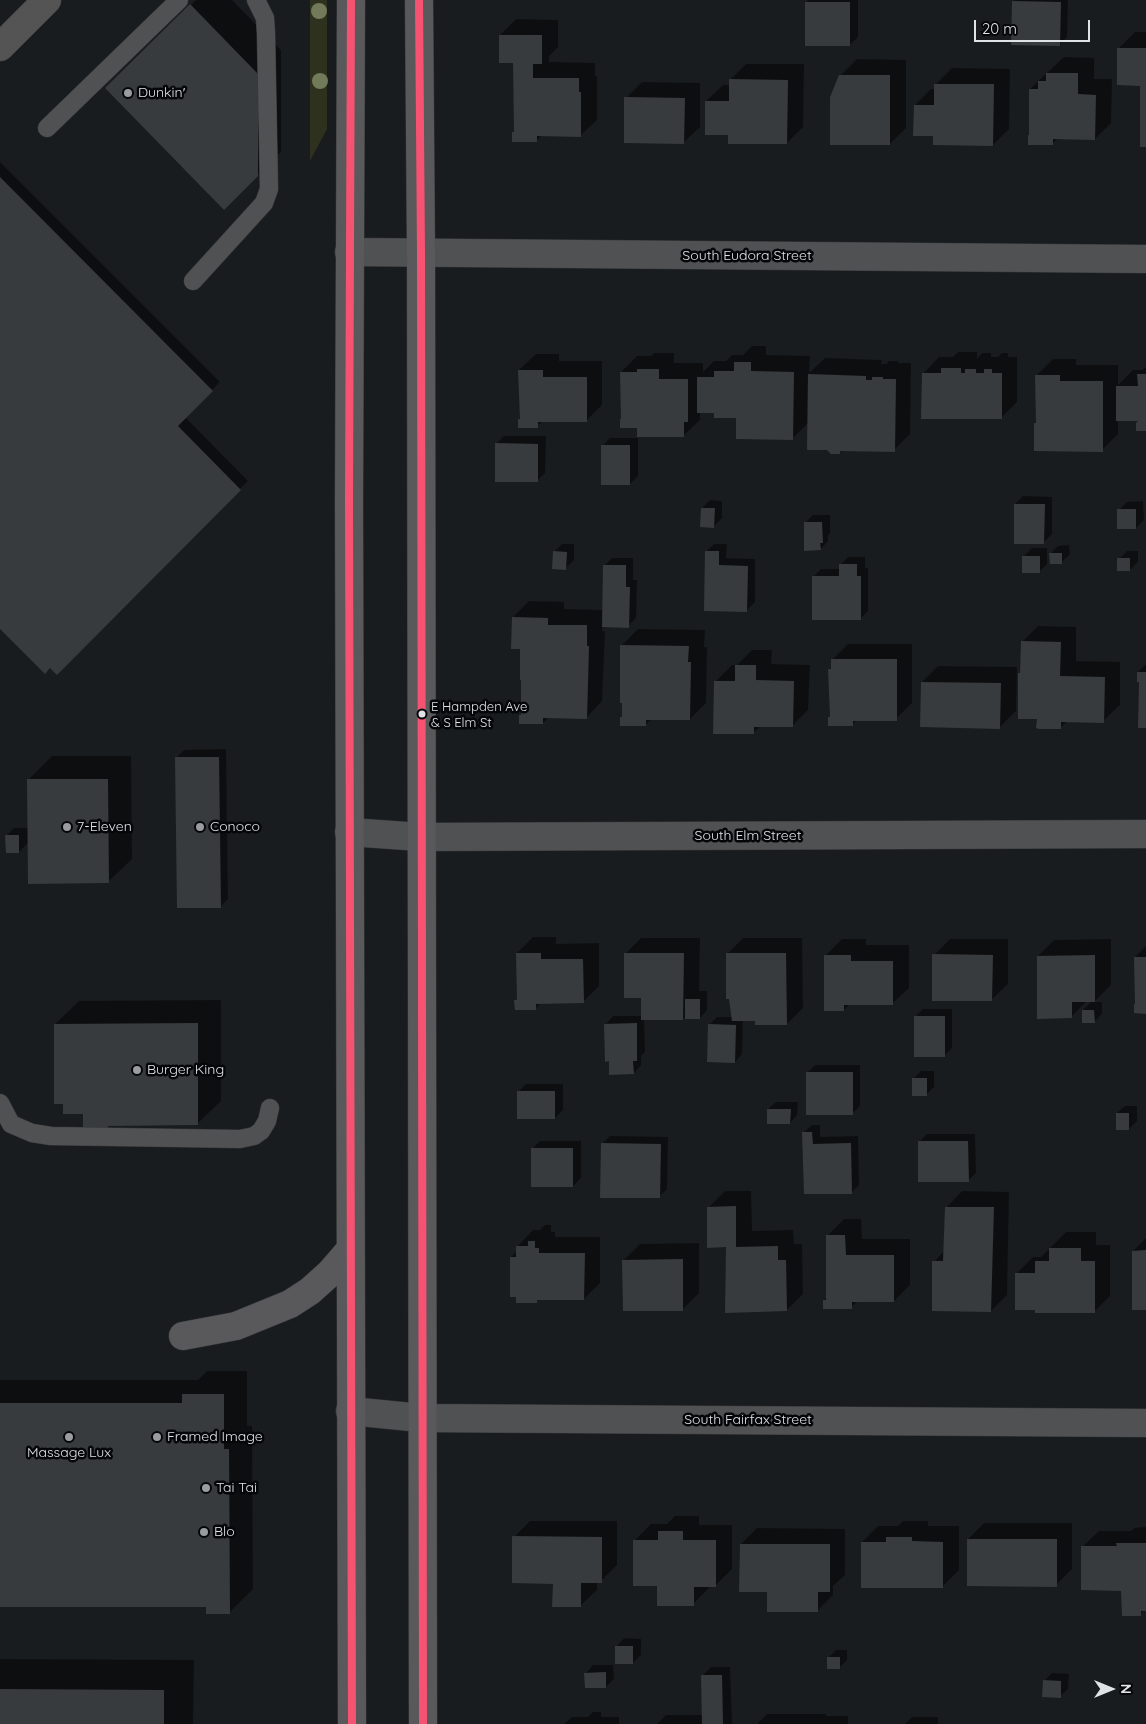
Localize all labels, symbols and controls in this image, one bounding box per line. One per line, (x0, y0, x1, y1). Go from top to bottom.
scale bar (976, 10, 1092, 42)
text: 20 m (982, 19, 1017, 38)
place label: Dunkin' (138, 85, 185, 101)
marker: Dunkin' (122, 87, 134, 99)
street label: South Eudora Street (682, 248, 812, 264)
place label: E Hampden Ave & S Elm St (431, 699, 527, 730)
marker: E Hampden Ave & S Elm St (417, 709, 427, 719)
place label: 7-Eleven (77, 819, 132, 835)
place label: Conoco (210, 819, 260, 835)
marker: 7-Eleven (61, 821, 73, 833)
marker: Conoco (194, 821, 206, 833)
street label: South Elm Street (695, 828, 801, 844)
place label: Burger King (147, 1062, 224, 1078)
marker: Burger King (131, 1064, 143, 1076)
street label: South Fairfax Street (684, 1412, 812, 1428)
place label: Framed Image (167, 1429, 263, 1445)
marker: Massage Lux (63, 1431, 75, 1443)
marker: Framed Image (151, 1431, 163, 1443)
place label: Massage Lux (27, 1445, 111, 1461)
place label: Tai Tai (216, 1480, 257, 1496)
marker: Tai Tai (200, 1482, 212, 1494)
place label: Blo (214, 1524, 235, 1540)
marker: Blo (198, 1526, 210, 1538)
north arrow (1086, 1664, 1136, 1714)
text: N (1117, 1684, 1135, 1694)

